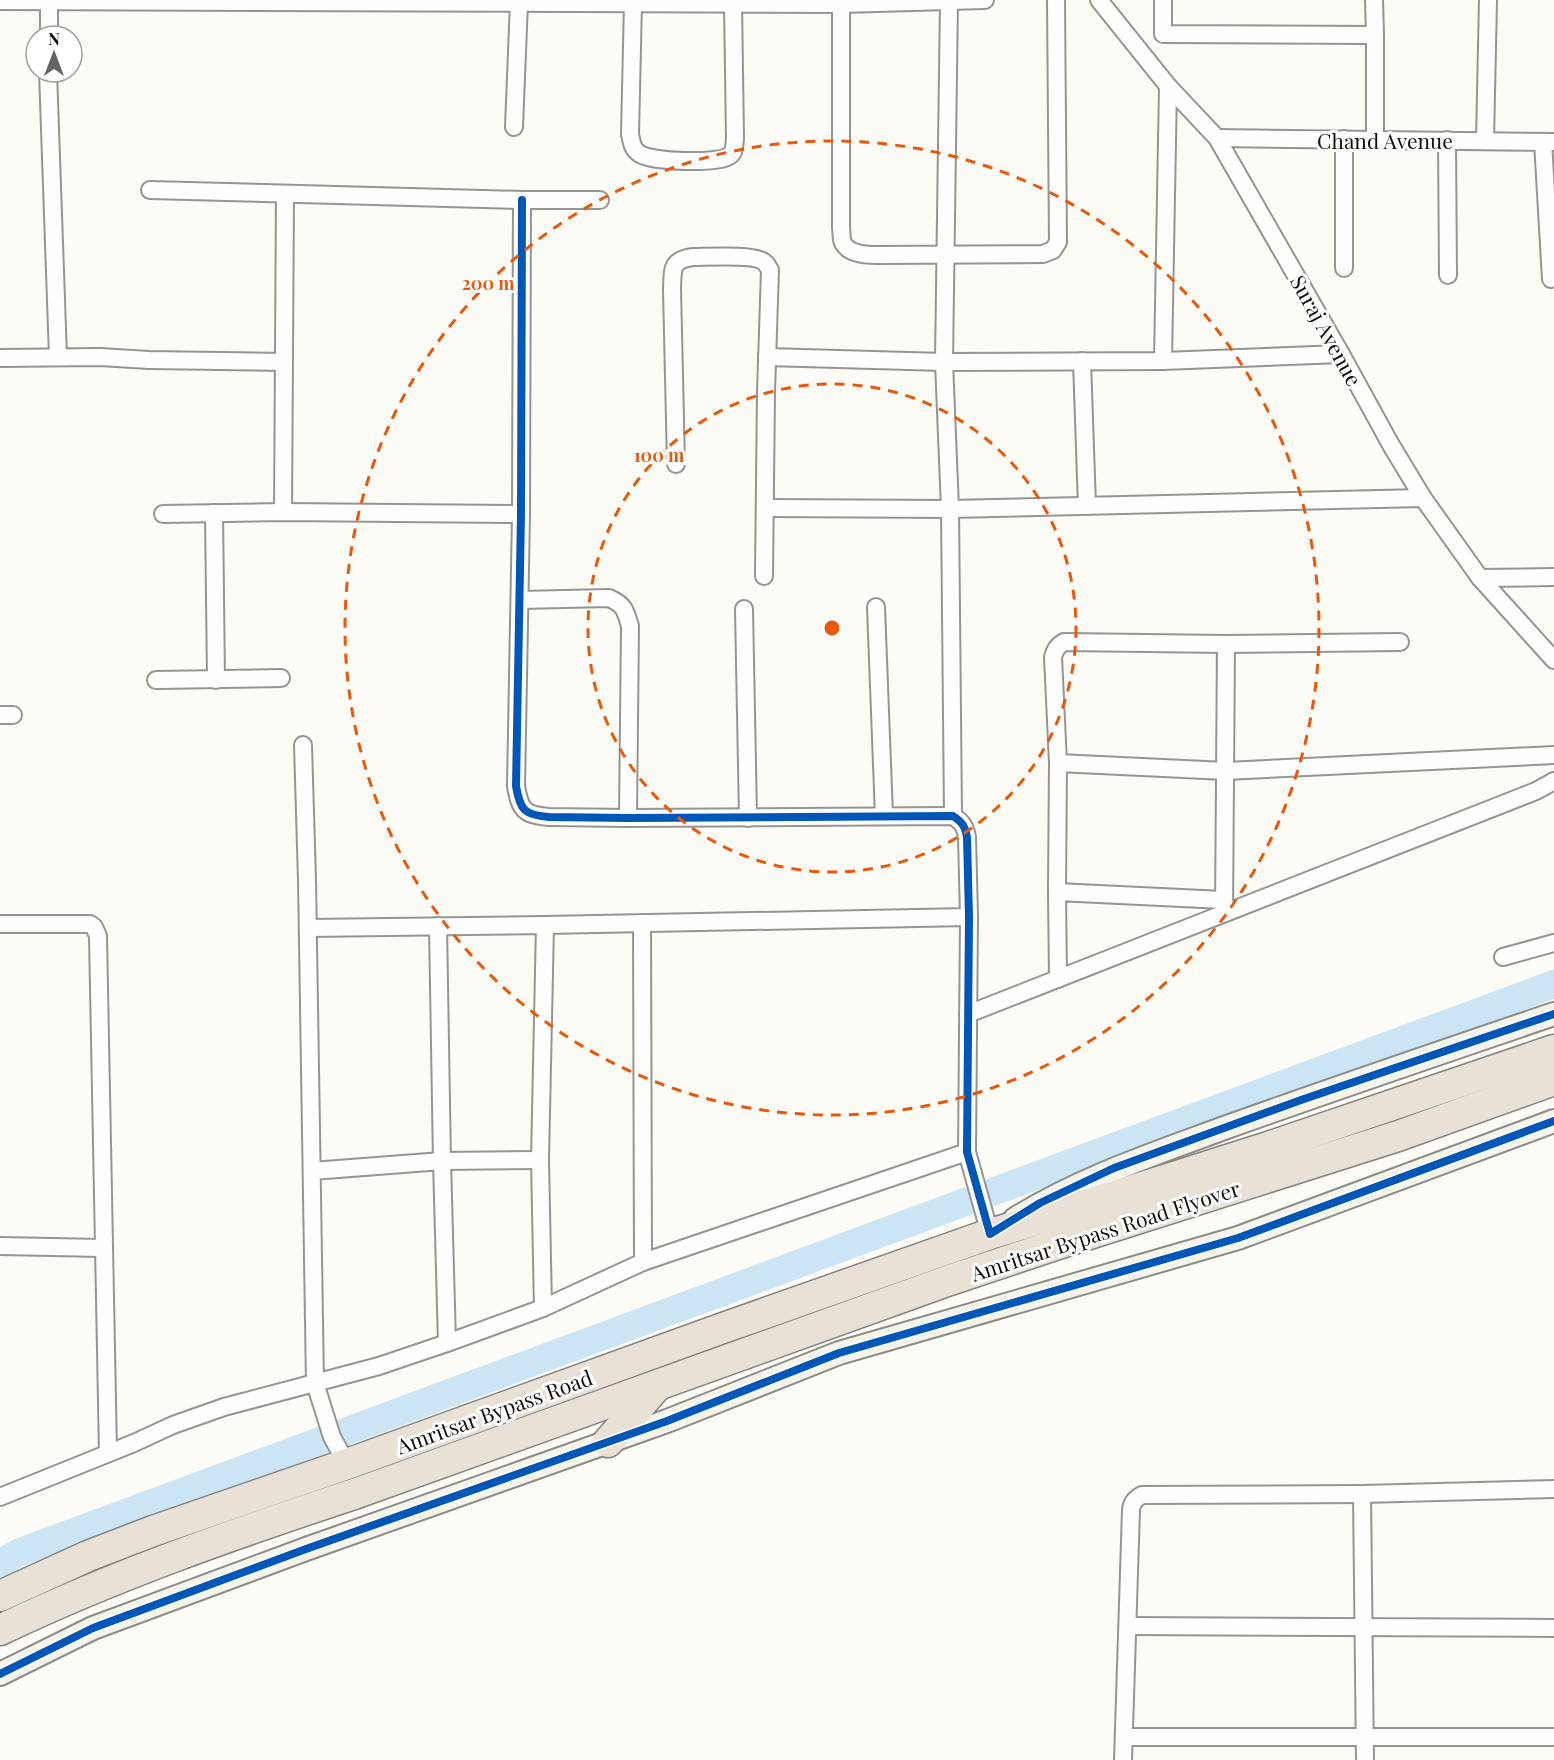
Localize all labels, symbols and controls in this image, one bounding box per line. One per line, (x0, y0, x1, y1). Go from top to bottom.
north arrow (24, 24, 84, 84)
text: N (48, 28, 60, 49)
street label: Chand Avenue (1317, 126, 1453, 154)
street label: Suraj Avenue (1285, 270, 1369, 390)
text: 200 m (461, 271, 515, 295)
text: 100 m (634, 443, 685, 467)
centre of rings (822, 618, 842, 638)
street label: Amritsar Bypass Road Flyover (966, 1173, 1244, 1287)
street label: Amritsar Bypass Road (391, 1363, 596, 1460)

